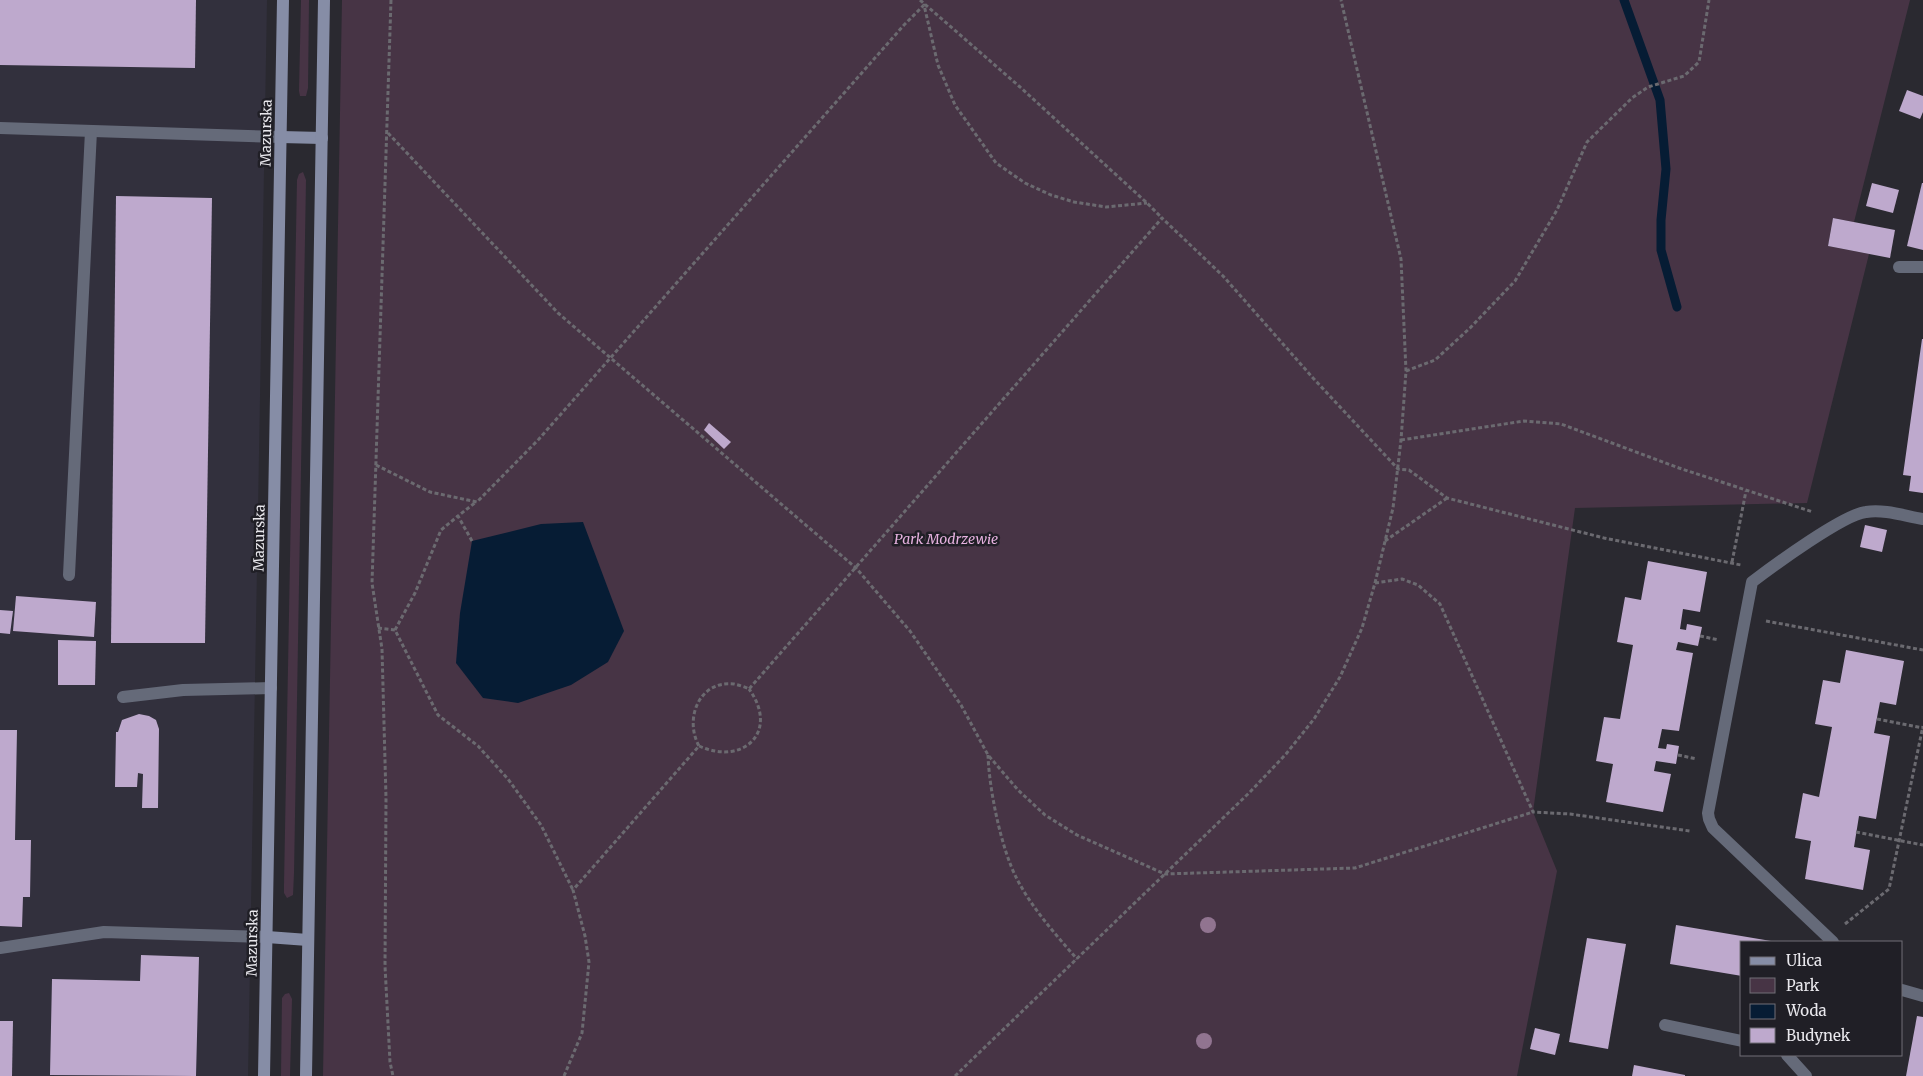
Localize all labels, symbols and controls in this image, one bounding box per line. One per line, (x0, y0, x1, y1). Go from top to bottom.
street label: Mazurska (256, 99, 276, 167)
street label: Mazurska (249, 504, 269, 572)
park label: Park Modrzewie (894, 530, 998, 548)
street label: Mazurska (242, 909, 262, 977)
legend (1740, 941, 1903, 1056)
text: Ulica (1786, 951, 1822, 970)
text: Park (1786, 976, 1820, 995)
text: Woda (1785, 1001, 1827, 1020)
text: Budynek (1786, 1026, 1851, 1045)

